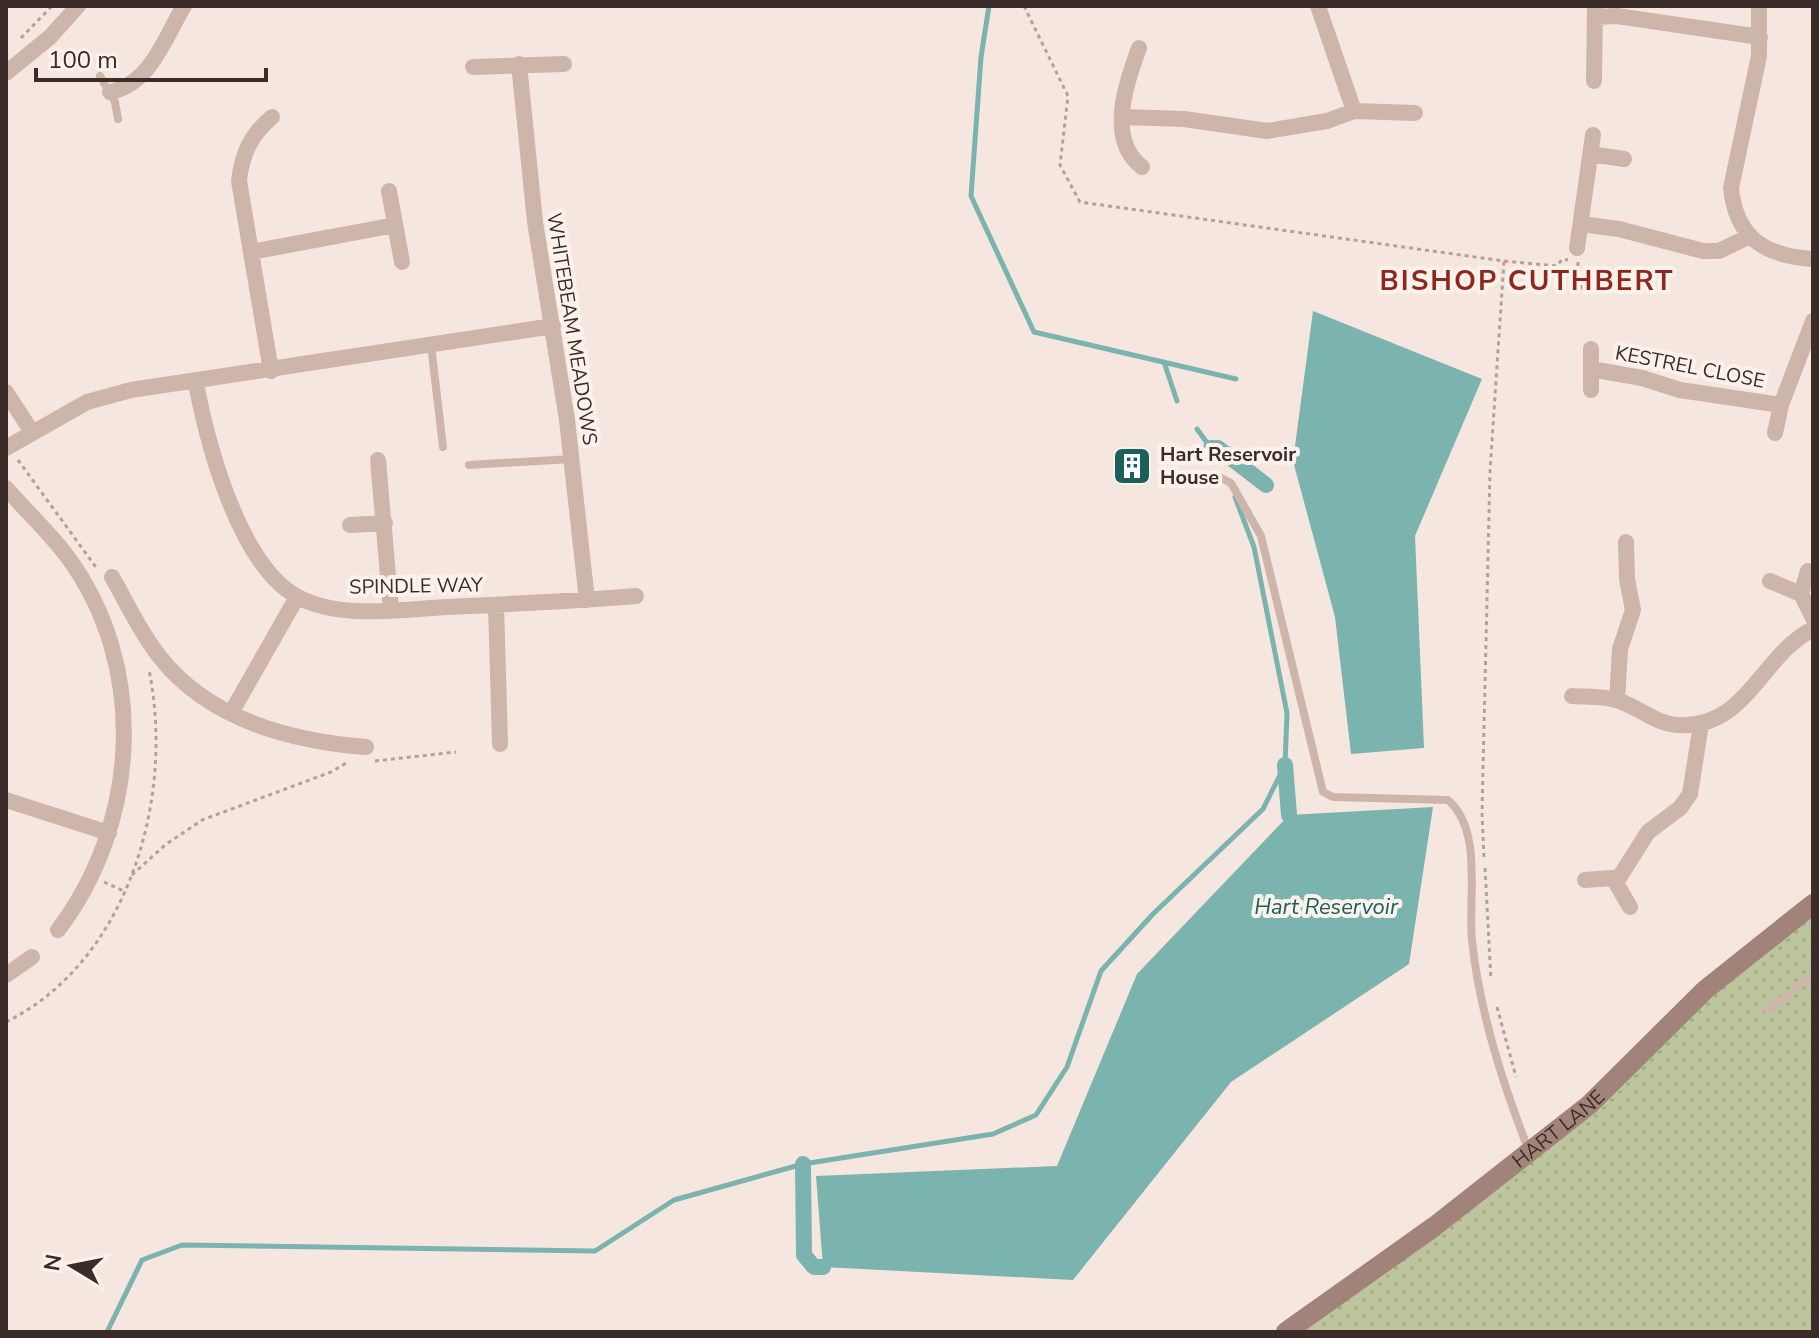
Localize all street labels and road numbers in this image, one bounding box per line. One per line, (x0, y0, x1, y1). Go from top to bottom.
street label: WHITEBEAM MEADOWS (540, 211, 604, 447)
street label: KESTREL CLOSE (1613, 339, 1767, 395)
street label: SPINDLE WAY (349, 571, 484, 601)
street label: HART LANE (1506, 1083, 1611, 1174)

